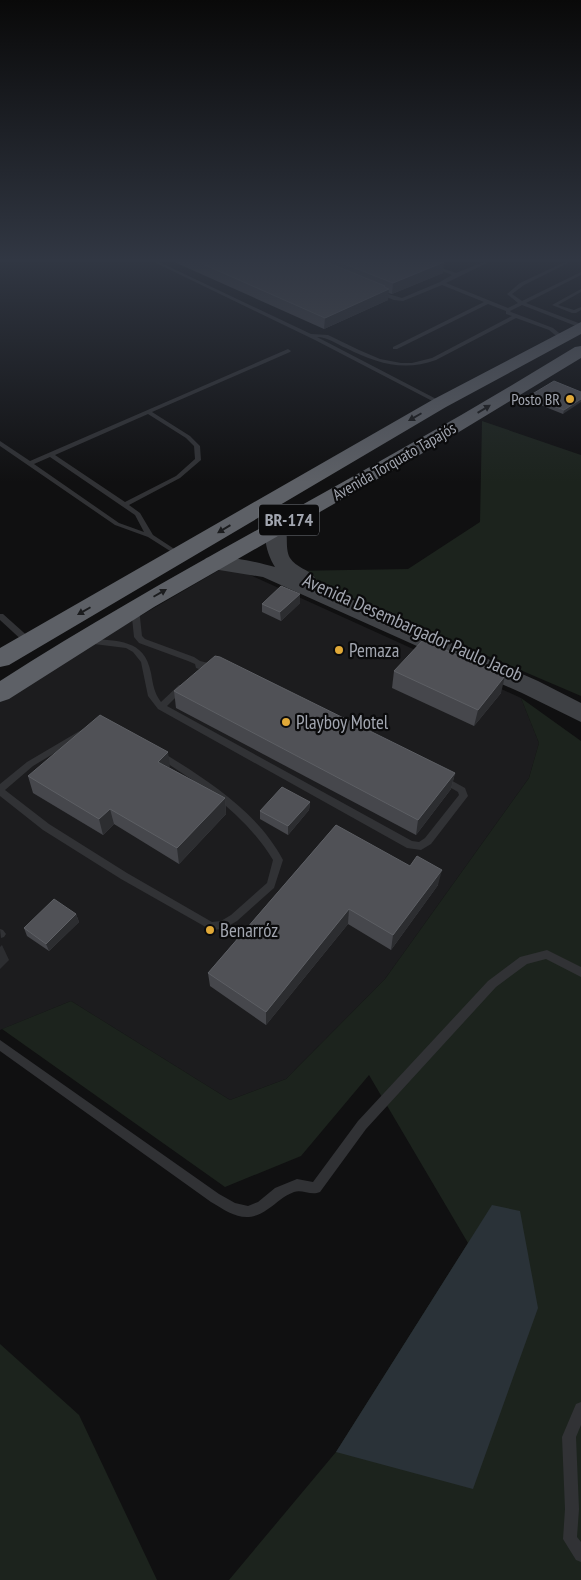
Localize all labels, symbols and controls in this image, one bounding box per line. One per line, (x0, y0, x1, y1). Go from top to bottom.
place label: Posto BR (511, 389, 560, 409)
marker: Posto BR (564, 393, 576, 405)
one-way arrow (477, 404, 490, 413)
one-way arrow (408, 413, 422, 422)
street label: Avenida Torquato Tapajós (329, 418, 459, 504)
road number: BR-174 (259, 504, 319, 536)
one-way arrow (218, 525, 231, 534)
street label: Avenida Desembargador Paulo Jacob (299, 568, 527, 686)
one-way arrow (153, 588, 167, 597)
one-way arrow (77, 606, 90, 615)
place label: Pemaza (349, 638, 399, 662)
marker: Pemaza (333, 644, 345, 656)
place label: Playboy Motel (296, 710, 389, 734)
marker: Playboy Motel (280, 716, 292, 728)
place label: Benarróz (220, 918, 278, 942)
marker: Benarróz (204, 924, 216, 936)

